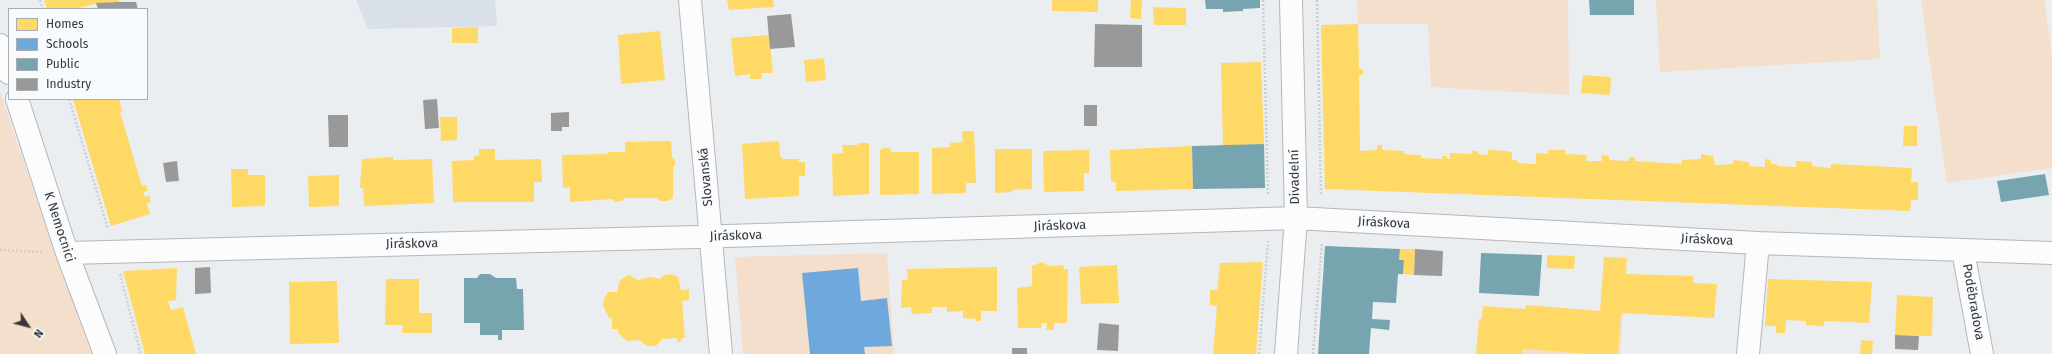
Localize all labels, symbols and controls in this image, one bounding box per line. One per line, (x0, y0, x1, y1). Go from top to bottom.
legend (8, 8, 148, 100)
text: Homes (46, 17, 84, 31)
text: Schools (46, 37, 88, 51)
text: Public (46, 57, 79, 71)
text: Industry (46, 77, 91, 91)
street label: Slovanská (696, 147, 716, 207)
street label: Divadelní (1287, 149, 1303, 205)
street label: K Nemocnici (40, 190, 78, 264)
street label: Jiráskova (1357, 214, 1411, 232)
street label: Jiráskova (1033, 217, 1087, 235)
street label: Jiráskova (709, 227, 763, 245)
street label: Jiráskova (1680, 231, 1734, 249)
street label: Jiráskova (386, 236, 438, 252)
street label: Poděbradova (1959, 262, 1987, 342)
north arrow (8, 306, 48, 346)
text: N (31, 327, 46, 340)

